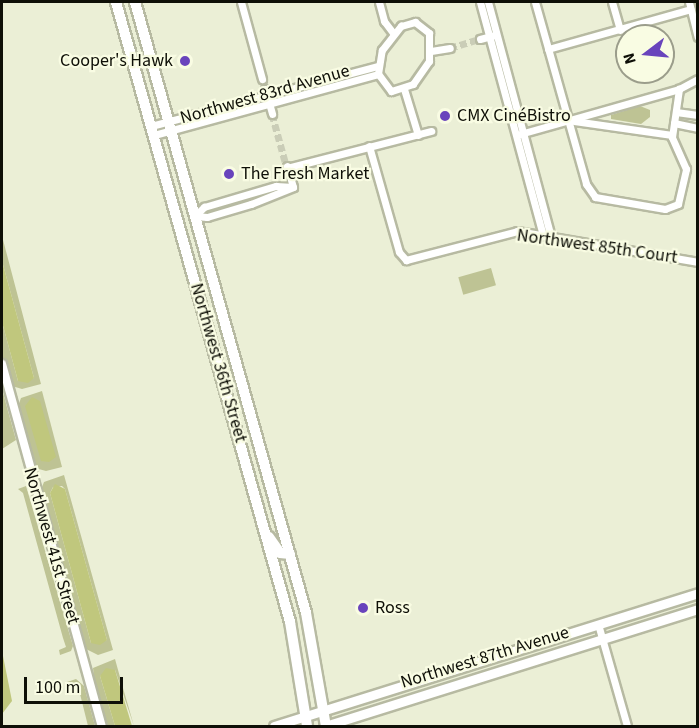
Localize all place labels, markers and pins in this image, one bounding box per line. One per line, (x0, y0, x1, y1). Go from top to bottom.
place label: Cooper's Hawk (60, 50, 173, 72)
marker: Cooper's Hawk (178, 54, 192, 68)
place label: CMX CinéBistro (457, 105, 571, 127)
marker: CMX CinéBistro (438, 109, 452, 123)
place label: The Fresh Market (241, 163, 369, 185)
marker: The Fresh Market (222, 167, 236, 181)
place label: Ross (375, 597, 410, 619)
marker: Ross (356, 601, 370, 615)

